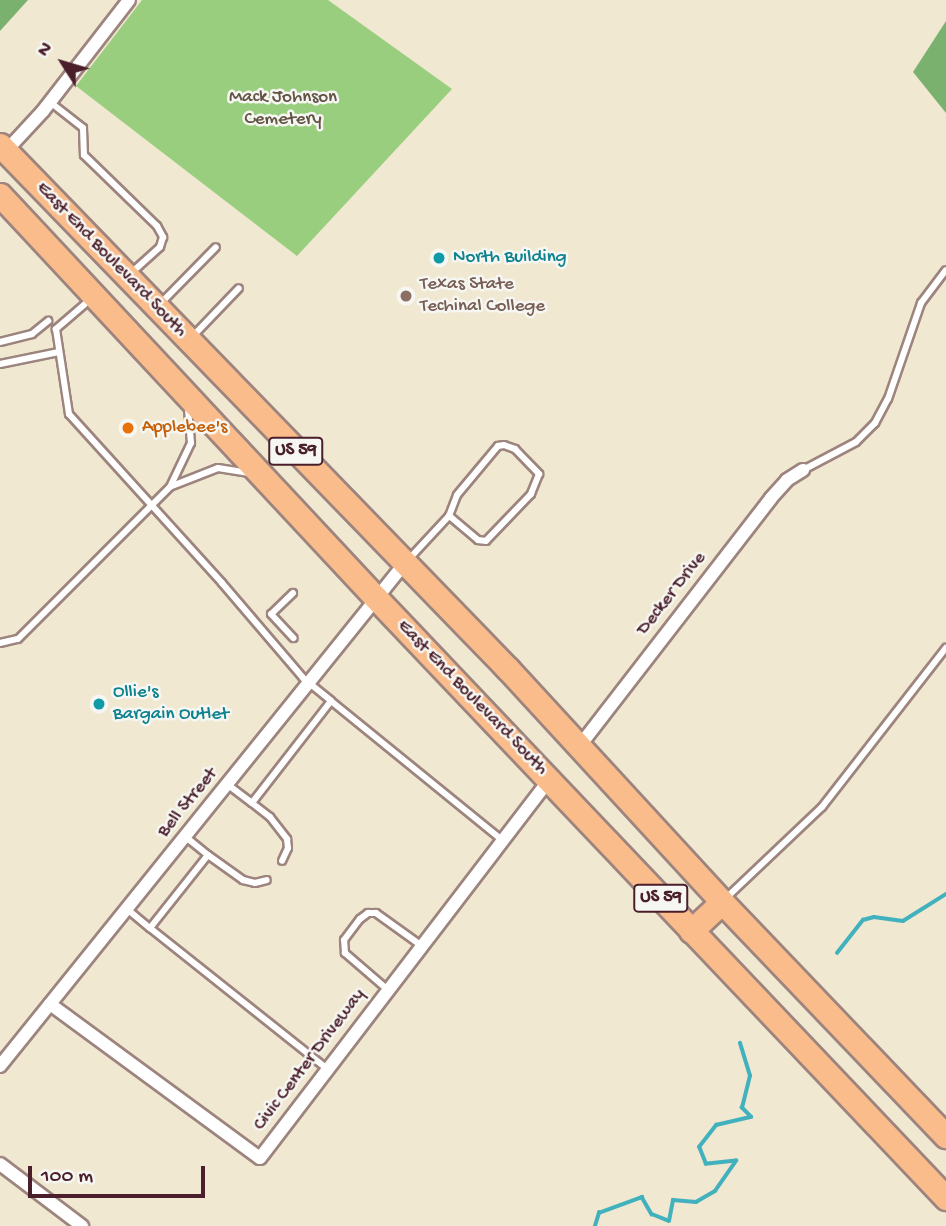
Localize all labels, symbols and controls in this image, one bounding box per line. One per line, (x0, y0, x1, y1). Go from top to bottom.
north arrow (28, 28, 98, 98)
text: N (33, 38, 59, 62)
park label: Mack Johnson Cemetery (229, 87, 337, 131)
street label: East End Boulevard South (31, 177, 191, 343)
place label: North Building (453, 247, 566, 269)
marker: North Building (431, 250, 447, 266)
place label: Texas State Techinal College (420, 274, 545, 318)
marker: Texas State Techinal College (398, 288, 414, 304)
place label: Applebee's (142, 417, 227, 439)
marker: Applebee's (120, 420, 136, 436)
road number: US 59 (268, 436, 324, 466)
street label: Decker Drive (632, 548, 712, 640)
street label: East End Boulevard South (392, 615, 552, 781)
place label: Ollie's Bargain Outlet (113, 682, 229, 726)
marker: Ollie's Bargain Outlet (91, 696, 107, 712)
street label: Bell Street (153, 764, 223, 842)
road number: US 59 (633, 884, 689, 912)
street label: Civic Center Driveway (249, 985, 371, 1135)
scale bar (32, 1152, 208, 1196)
text: 100 m (41, 1165, 93, 1190)

